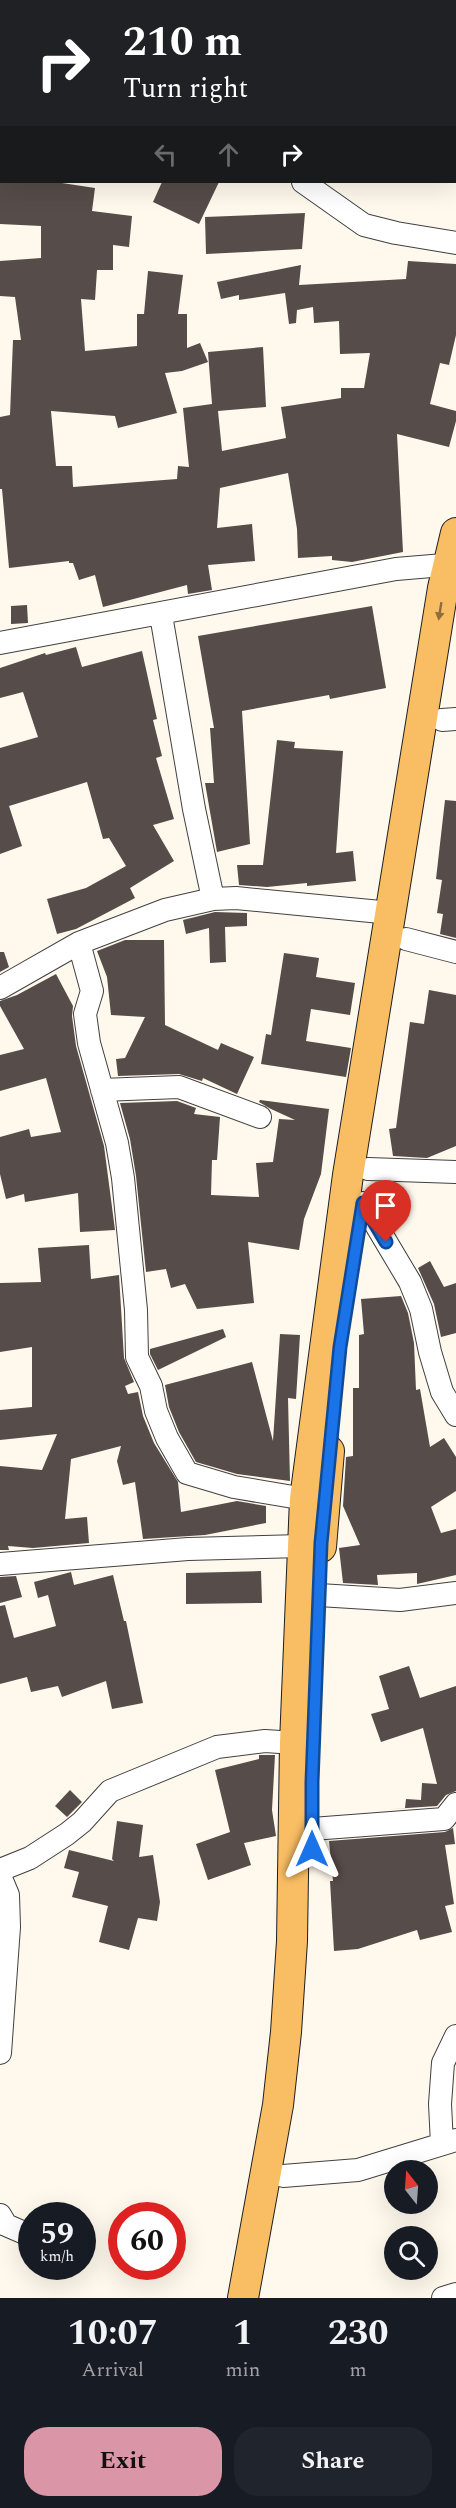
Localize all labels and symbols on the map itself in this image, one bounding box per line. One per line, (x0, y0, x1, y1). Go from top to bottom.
one-way arrow (435, 602, 444, 621)
pin (360, 1180, 411, 1242)
position arrow (280, 1817, 344, 1881)
north arrow (384, 2160, 438, 2214)
speed limit sign: 60 (108, 2202, 186, 2280)

